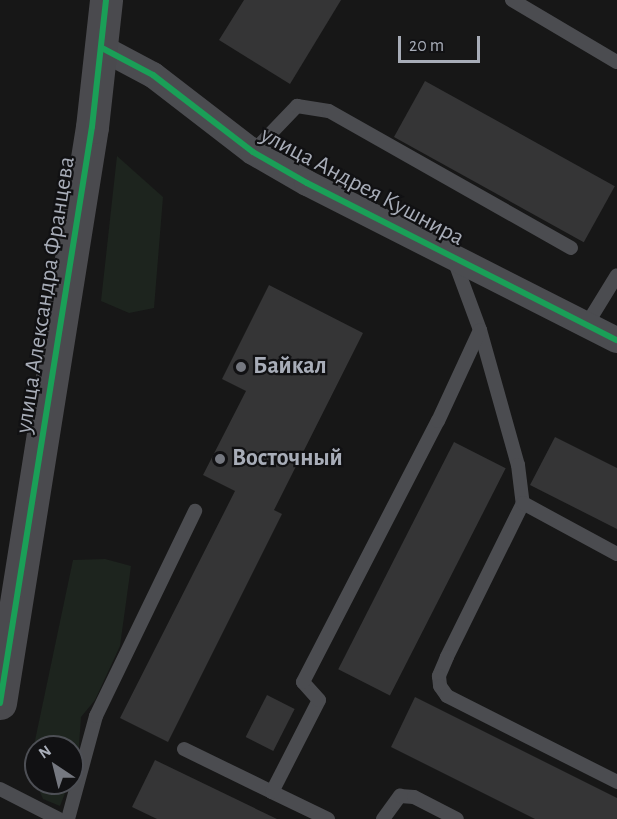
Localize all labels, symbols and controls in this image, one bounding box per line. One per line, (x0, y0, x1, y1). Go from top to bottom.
scale bar (401, 24, 484, 62)
text: 20 m (409, 37, 444, 55)
street label: улица Андрея Кушнира (255, 121, 469, 253)
street label: улица Александра Францева (10, 155, 82, 435)
place label: Байкал (253, 353, 327, 381)
marker: Байкал (234, 360, 248, 374)
place label: Восточный (232, 445, 343, 473)
marker: Восточный (213, 452, 227, 466)
north arrow (24, 735, 84, 795)
text: N (36, 742, 54, 762)

